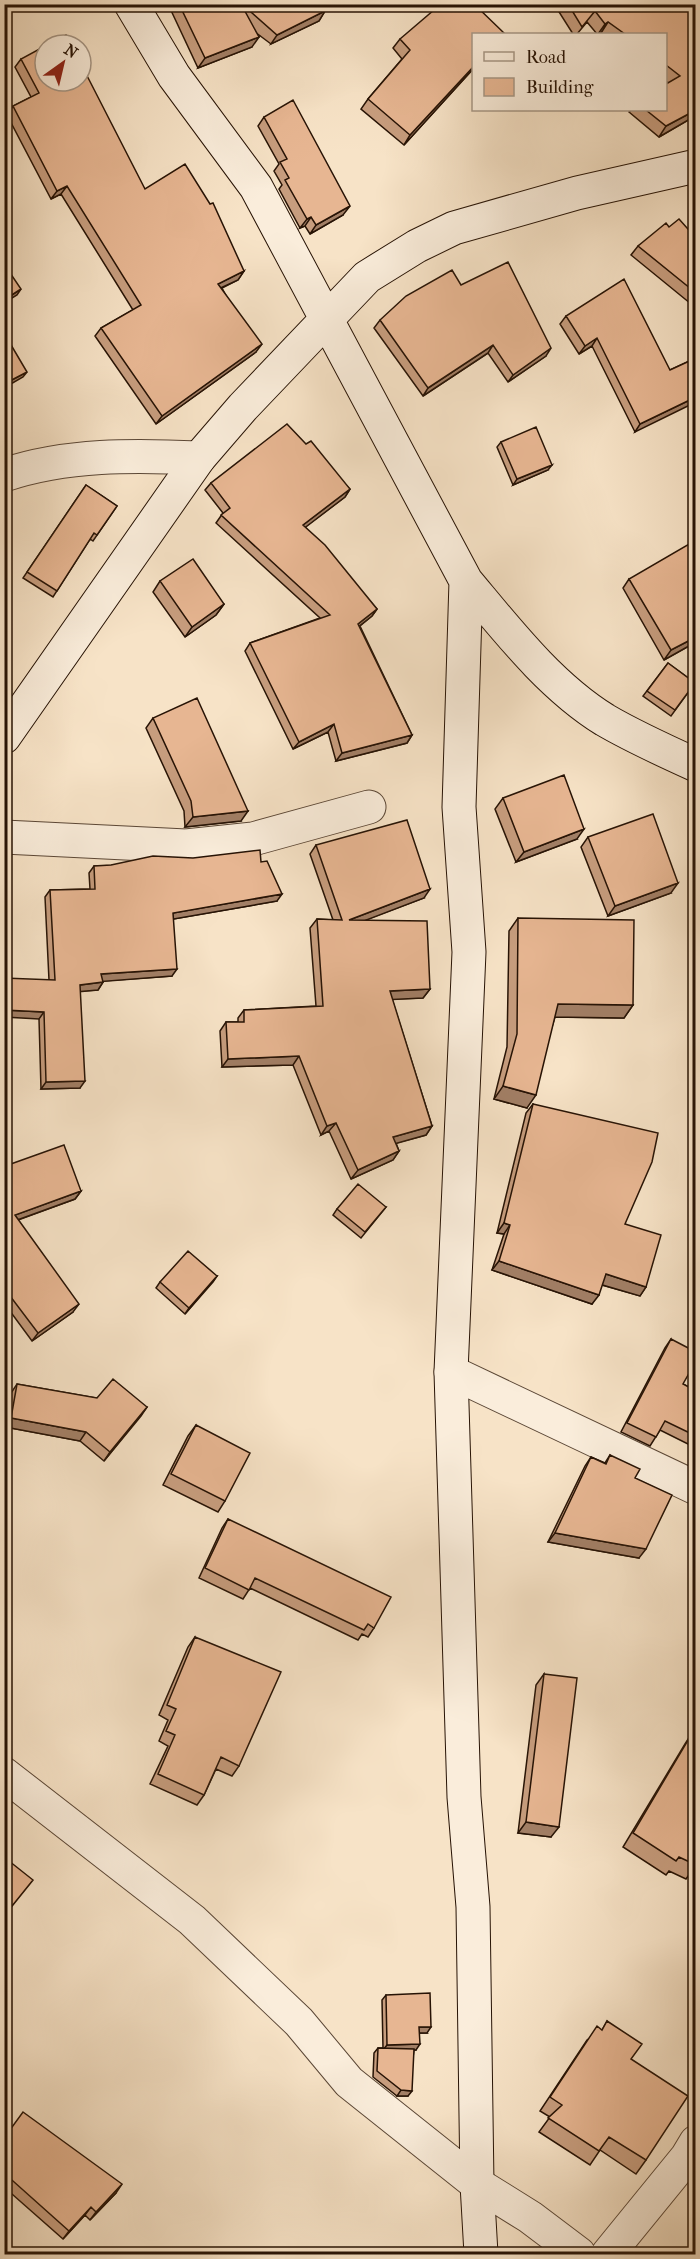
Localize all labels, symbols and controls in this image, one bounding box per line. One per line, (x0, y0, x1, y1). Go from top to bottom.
north arrow (33, 33, 93, 93)
legend (472, 33, 667, 111)
text: N (61, 40, 82, 63)
text: Road (526, 47, 566, 68)
text: Building (526, 77, 594, 98)

